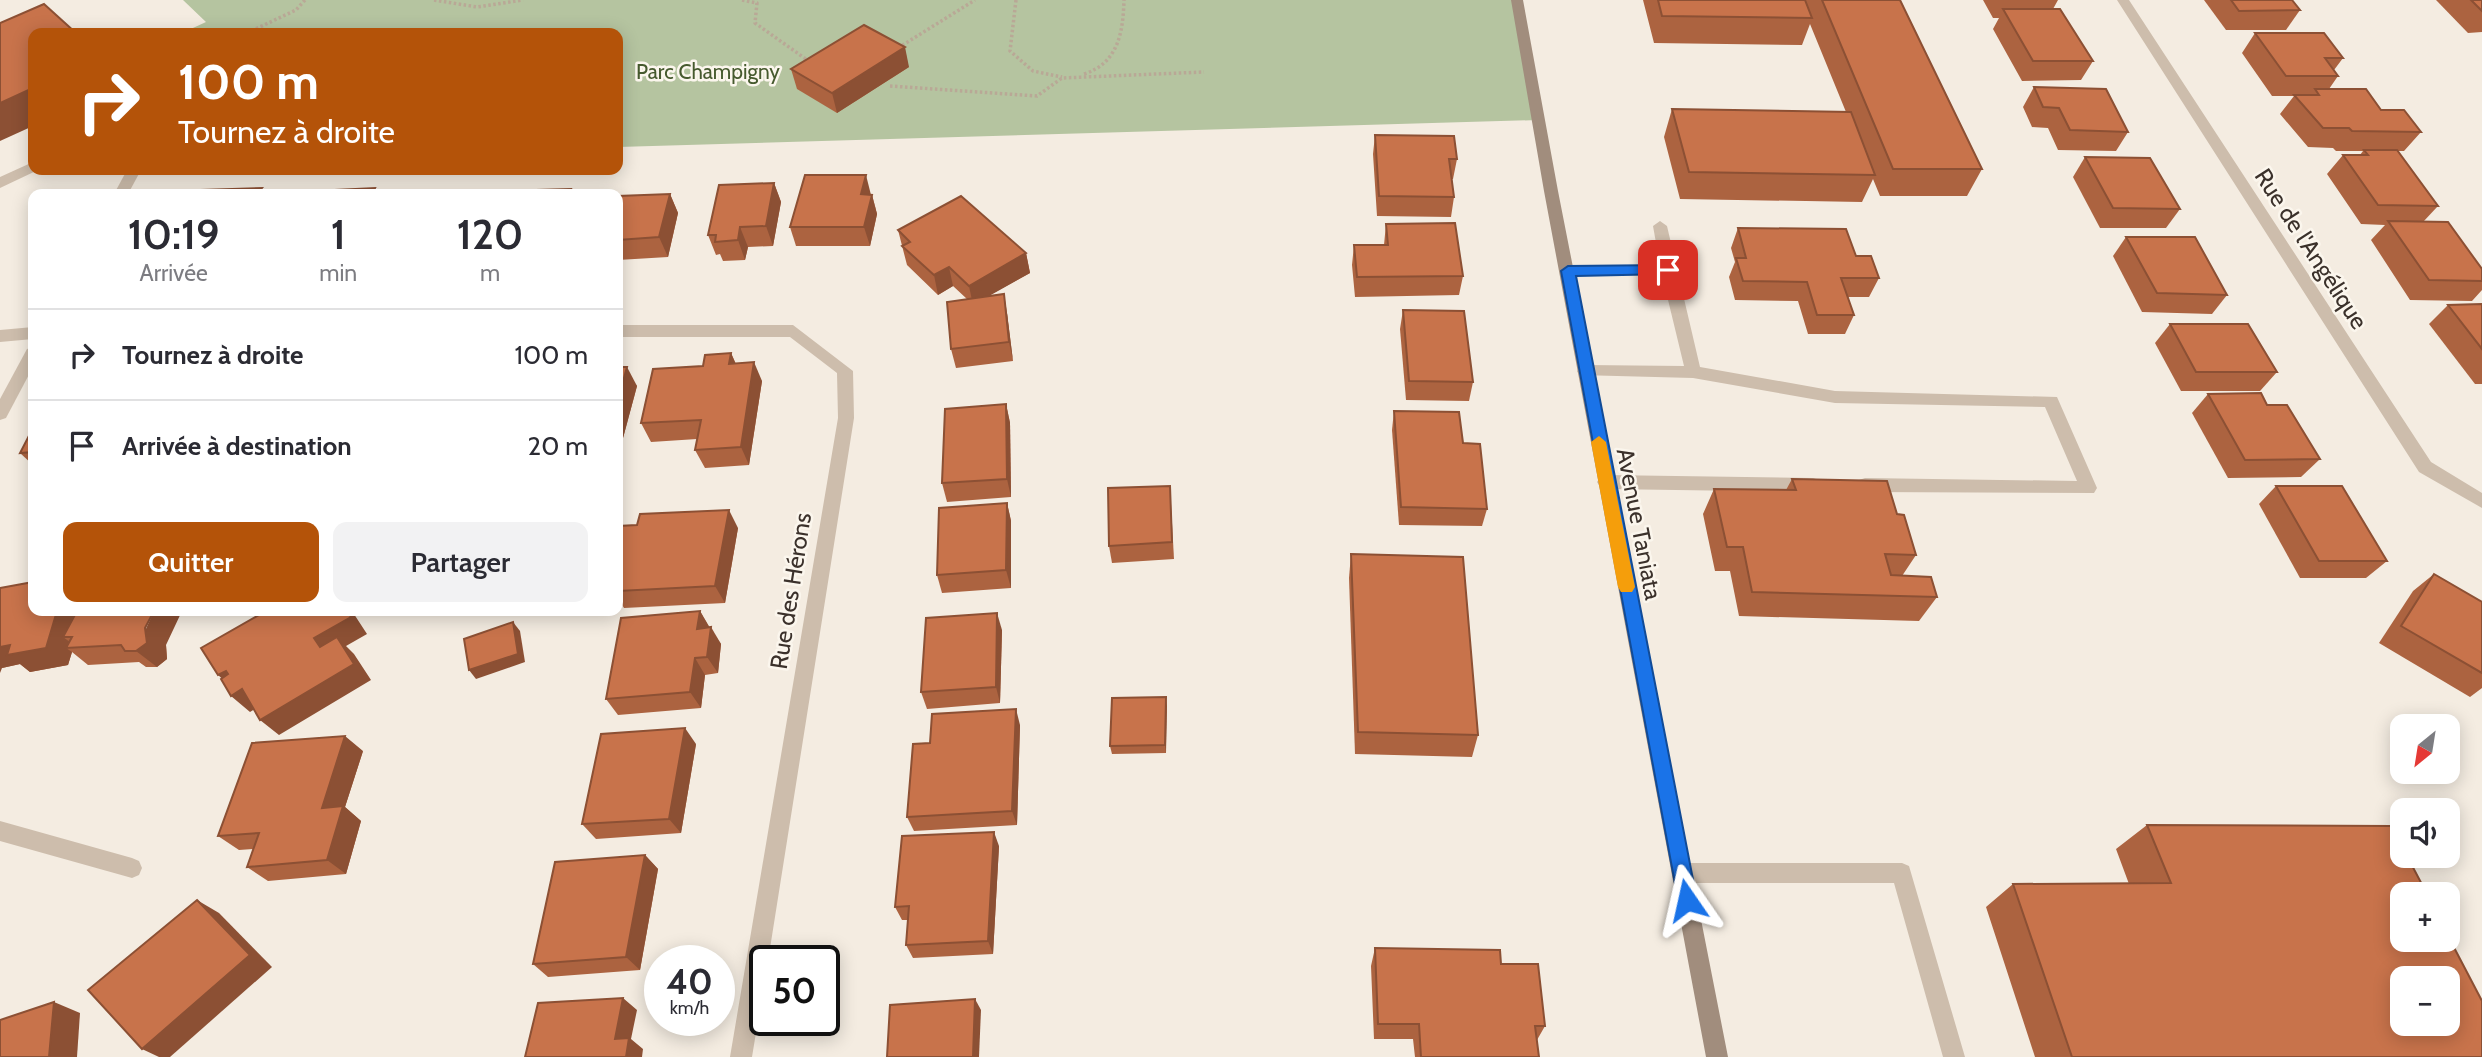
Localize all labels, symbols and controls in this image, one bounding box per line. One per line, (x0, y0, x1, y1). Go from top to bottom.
text: 100 m (178, 52, 319, 111)
icon: right (63, 56, 154, 147)
park label: Parc Champigny (636, 59, 780, 84)
text: Tournez à droite (178, 112, 395, 151)
street label: Rue de l'Angélique (2249, 163, 2374, 334)
text: 10:19 (128, 208, 220, 260)
text: 1 (331, 208, 346, 260)
text: 120 (457, 208, 523, 260)
pin (1638, 240, 1698, 300)
icon: arrive (1649, 251, 1687, 289)
text: Arrivée (140, 259, 208, 287)
text: min (319, 259, 357, 287)
text: m (480, 259, 500, 287)
icon: right (63, 336, 101, 374)
text: Tournez à droite (122, 339, 304, 371)
text: 100 m (515, 339, 588, 371)
icon: arrive (63, 427, 101, 465)
text: Arrivée à destination (122, 430, 352, 462)
text: 20 m (528, 430, 588, 462)
street label: Avenue Taniata (1611, 446, 1668, 603)
street label: Rue des Hérons (764, 511, 817, 671)
button: Quitter (63, 522, 319, 602)
button: Partager (333, 522, 588, 602)
north arrow (2390, 714, 2460, 784)
map controls (2390, 714, 2460, 1036)
button: sound (2390, 798, 2460, 868)
position arrow (1650, 863, 1724, 937)
button: + (2390, 882, 2460, 952)
speed limit sign: 50 (749, 945, 840, 1036)
text: 40 (666, 960, 713, 1003)
button: − (2390, 966, 2460, 1036)
text: km/h (670, 997, 709, 1019)

